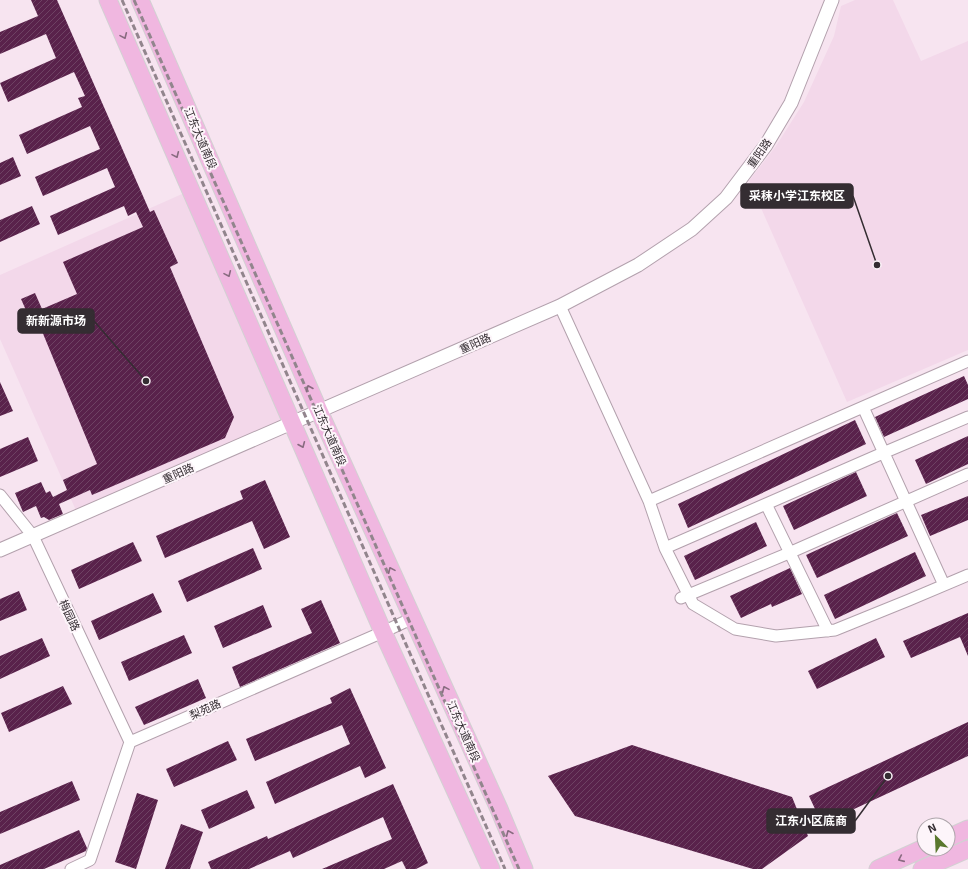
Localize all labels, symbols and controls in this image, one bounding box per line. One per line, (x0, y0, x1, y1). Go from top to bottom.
one-way arrow (119, 31, 127, 39)
street label: 江东大道南段 (182, 105, 220, 171)
street label: 重阳路 (744, 136, 774, 170)
one-way arrow (171, 150, 179, 158)
callout: 采秣小学江东校区 (741, 184, 853, 208)
text: 采秣小学江东校区 (749, 188, 845, 202)
one-way arrow (223, 270, 231, 278)
callout: 新新源市场 (18, 309, 94, 333)
text: 新新源市场 (26, 313, 86, 327)
street label: 重阳路 (457, 330, 493, 356)
one-way arrow (306, 385, 314, 392)
street label: 江东大道南段 (311, 402, 349, 468)
one-way arrow (297, 440, 305, 448)
street label: 重阳路 (160, 460, 196, 486)
one-way arrow (388, 567, 396, 575)
street label: 梅园路 (57, 597, 83, 633)
one-way arrow (442, 685, 450, 693)
street label: 梨苑路 (187, 696, 223, 722)
street label: 江东大道南段 (445, 698, 483, 764)
callout: 江东小区底商 (767, 809, 855, 833)
text: 江东小区底商 (775, 813, 847, 827)
north arrow (916, 817, 956, 857)
text: N (925, 820, 938, 835)
one-way arrow (506, 830, 514, 838)
one-way arrow (898, 854, 905, 862)

